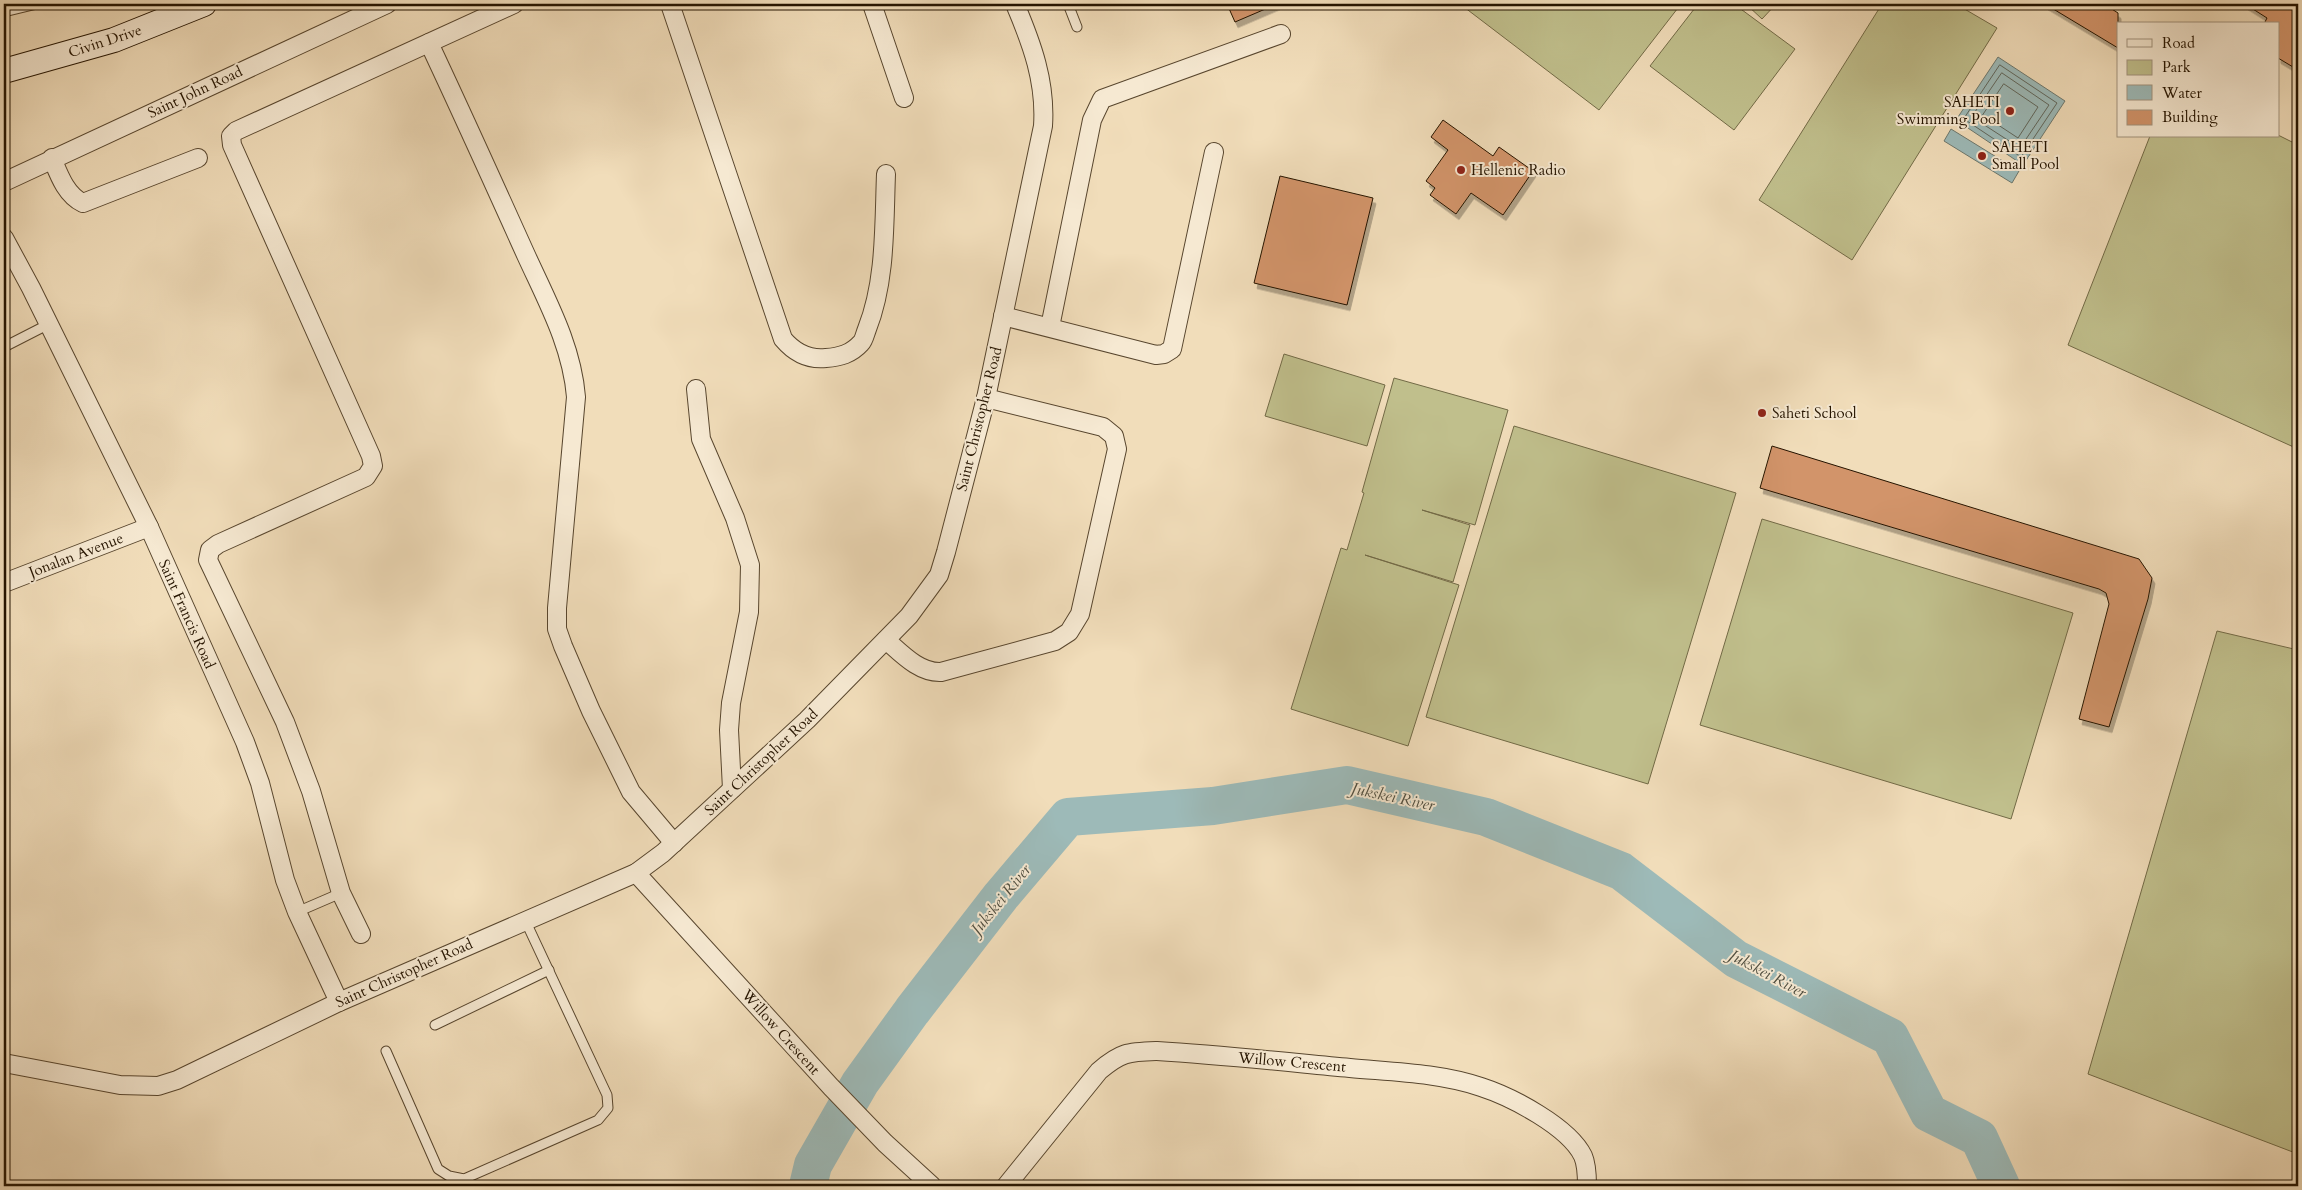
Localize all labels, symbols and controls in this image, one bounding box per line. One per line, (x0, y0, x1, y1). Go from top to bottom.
street label: Civin Drive (66, 20, 145, 62)
legend (2117, 22, 2280, 138)
text: Road (2162, 33, 2195, 53)
text: Park (2162, 57, 2191, 77)
street label: Saint John Road (144, 61, 246, 123)
text: Water (2161, 83, 2203, 103)
place label: SAHETI Swimming Pool (1897, 92, 2000, 129)
marker: SAHETI Swimming Pool (2004, 105, 2016, 117)
text: Building (2162, 107, 2218, 127)
place label: SAHETI Small Pool (1992, 137, 2059, 174)
marker: SAHETI Small Pool (1976, 150, 1988, 162)
place label: Hellenic Radio (1471, 160, 1566, 180)
marker: Hellenic Radio (1455, 164, 1467, 176)
street label: Saint Christopher Road (951, 345, 1007, 493)
place label: Saheti School (1772, 403, 1857, 423)
marker: Saheti School (1756, 407, 1768, 419)
street label: Jonalan Avenue (24, 528, 126, 583)
street label: Saint Francis Road (154, 556, 220, 672)
street label: Saint Christopher Road (700, 704, 822, 820)
water label: Jukskei River (1345, 777, 1437, 817)
water label: Jukskei River (963, 859, 1036, 942)
street label: Saint Christopher Road (332, 934, 476, 1012)
water label: Jukskei River (1722, 943, 1811, 1004)
street label: Willow Crescent (737, 984, 825, 1079)
street label: Willow Crescent (1236, 1047, 1347, 1077)

